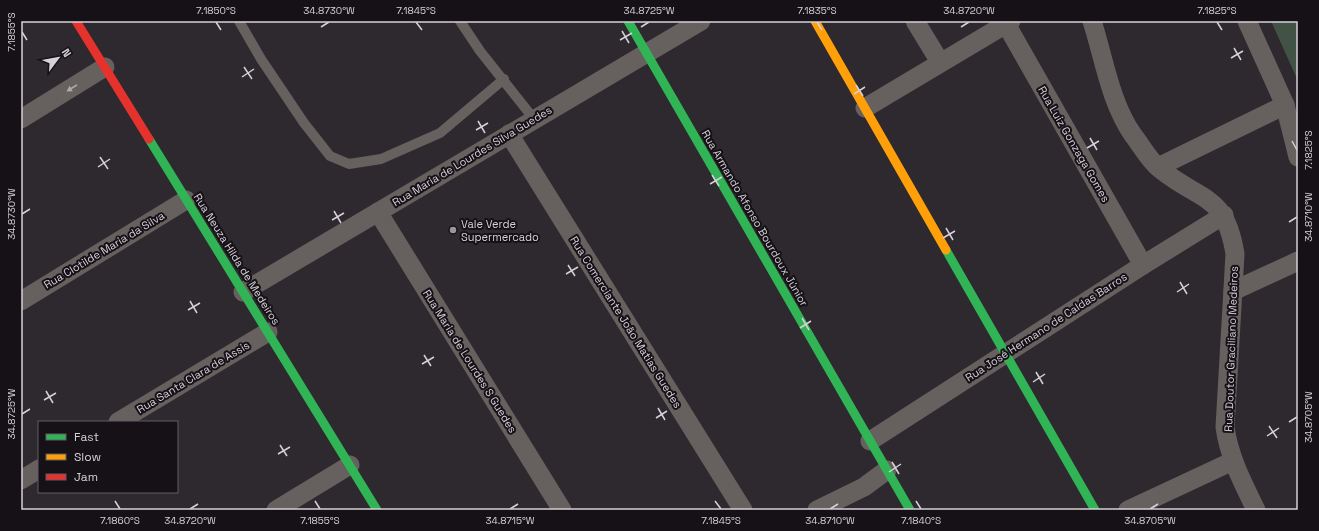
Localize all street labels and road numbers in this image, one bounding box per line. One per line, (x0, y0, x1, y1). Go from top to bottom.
street label: Rua Luiz Gonzaga Gomes (1035, 84, 1113, 205)
street label: Rua Maria de Lourdes Silva Guedes (390, 103, 554, 209)
street label: Rua Armando Afonso Bourdoux Júnior (699, 127, 811, 309)
street label: Rua Neuza Hilda de Medeiros (191, 191, 283, 327)
street label: Rua Clotilde Maria da Silva (41, 208, 167, 292)
street label: Rua Comerciante João Matias Guedes (567, 234, 685, 411)
street label: Rua Doutor Graciliano Medeiros (1221, 266, 1241, 432)
street label: Rua José Hermano de Caldas Barros (963, 269, 1130, 385)
street label: Rua Maria de Lourdes S Guedes (420, 287, 520, 435)
street label: Rua Santa Clara de Assis (134, 338, 252, 416)

